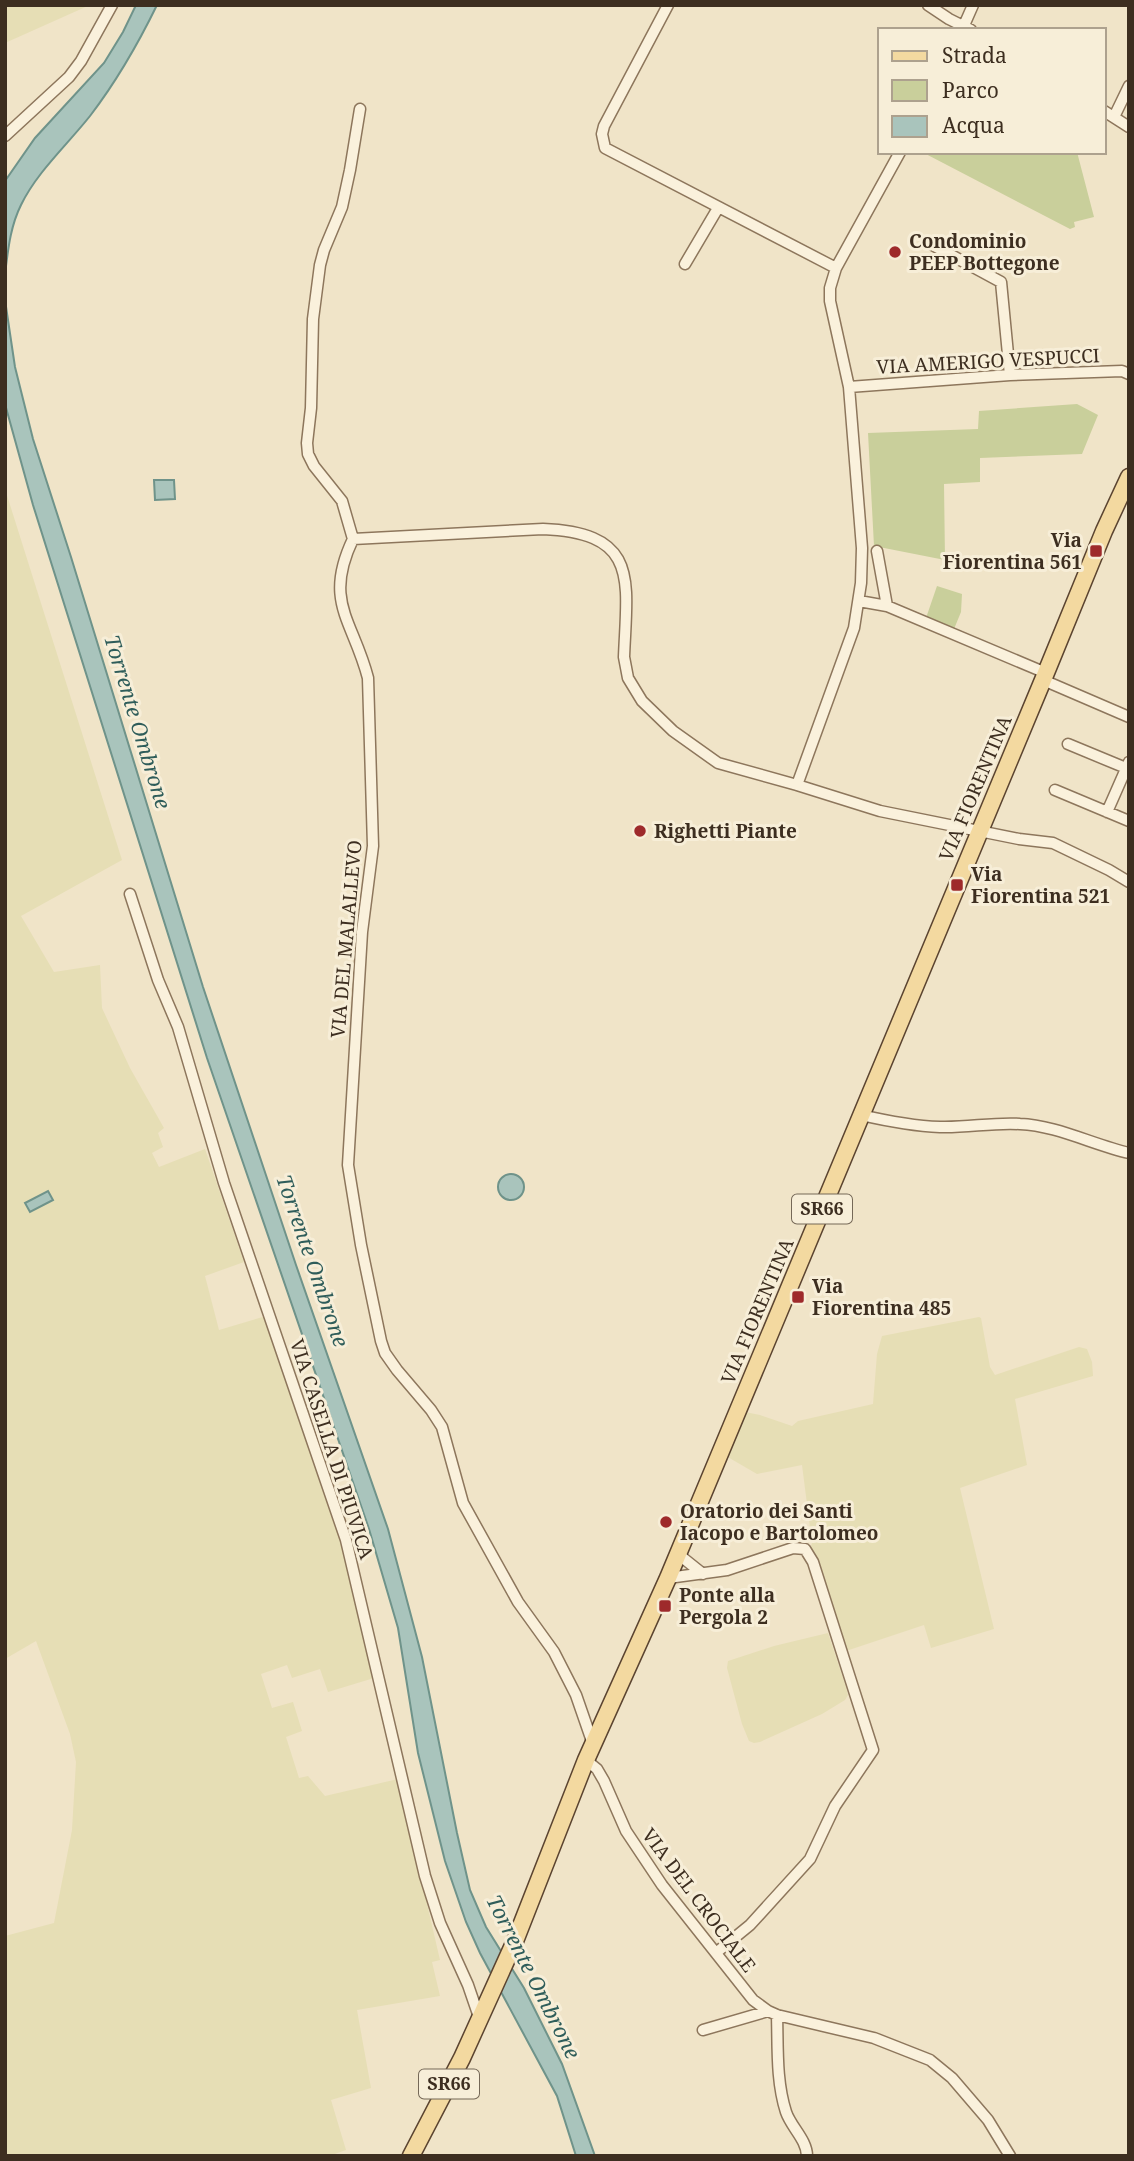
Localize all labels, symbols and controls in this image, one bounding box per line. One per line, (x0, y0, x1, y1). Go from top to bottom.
legend (878, 28, 1106, 154)
text: Strada (942, 41, 1007, 69)
text: Parco (942, 76, 999, 104)
text: Acqua (942, 111, 1005, 139)
place label: Condominio PEEP Bottegone (909, 228, 1060, 276)
marker: Condominio PEEP Bottegone (887, 244, 903, 260)
street label: VIA AMERIGO VESPUCCI (876, 342, 1100, 380)
place label: Via Fiorentina 561 (943, 527, 1082, 575)
marker: Via Fiorentina 561 (1088, 543, 1104, 559)
water label: Torrente Ombrone (98, 631, 178, 812)
street label: VIA FIORENTINA (933, 711, 1018, 865)
place label: Righetti Piante (654, 818, 797, 844)
marker: Righetti Piante (632, 823, 648, 839)
street label: VIA DEL MALALLEVO (324, 839, 368, 1039)
place label: Via Fiorentina 521 (971, 861, 1110, 909)
marker: Via Fiorentina 521 (949, 877, 965, 893)
water label: Torrente Ombrone (270, 1171, 356, 1351)
road number: SR66 (792, 1194, 852, 1224)
street label: VIA FIORENTINA (715, 1234, 800, 1388)
place label: Via Fiorentina 485 (812, 1273, 951, 1321)
marker: Via Fiorentina 485 (790, 1289, 806, 1305)
street label: VIA CASELLA DI PIUVICA (284, 1336, 380, 1563)
place label: Oratorio dei Santi Iacopo e Bartolomeo (680, 1498, 878, 1546)
marker: Oratorio dei Santi Iacopo e Bartolomeo (658, 1514, 674, 1530)
place label: Ponte alla Pergola 2 (679, 1582, 775, 1630)
marker: Ponte alla Pergola 2 (657, 1598, 673, 1614)
street label: VIA DEL CROCIALE (636, 1823, 762, 1977)
water label: Torrente Ombrone (480, 1890, 587, 2063)
road number: SR66 (419, 2070, 479, 2098)

